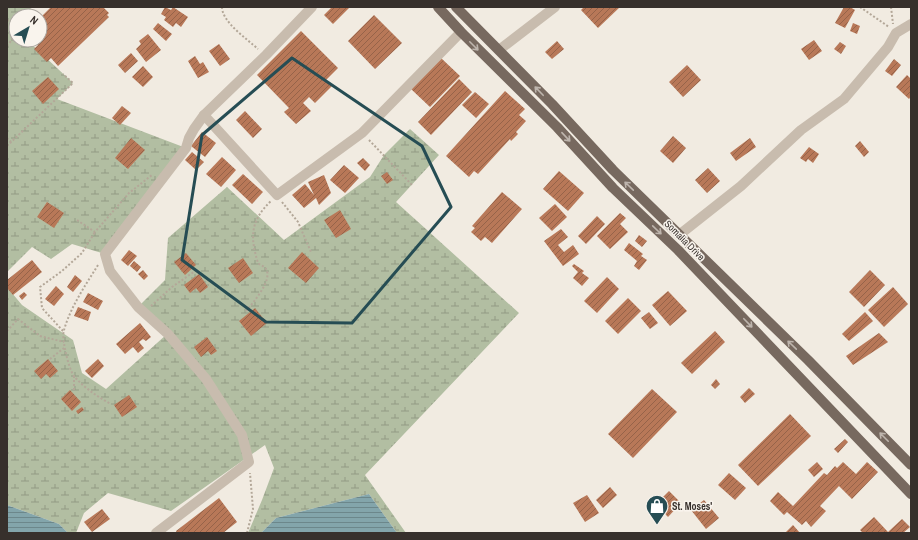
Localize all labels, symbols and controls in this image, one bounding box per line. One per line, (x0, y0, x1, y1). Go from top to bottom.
north arrow (8, 8, 48, 48)
text: N (27, 13, 41, 28)
one-way arrow (469, 41, 479, 50)
one-way arrow (535, 86, 544, 96)
one-way arrow (562, 132, 571, 143)
one-way arrow (624, 181, 634, 191)
street label: Somalia Drive (662, 217, 708, 264)
one-way arrow (652, 225, 662, 235)
one-way arrow (743, 318, 753, 328)
one-way arrow (787, 340, 797, 350)
one-way arrow (879, 432, 889, 442)
shop icon: St. Moses' (644, 493, 670, 526)
place label: St. Moses' (672, 500, 712, 513)

